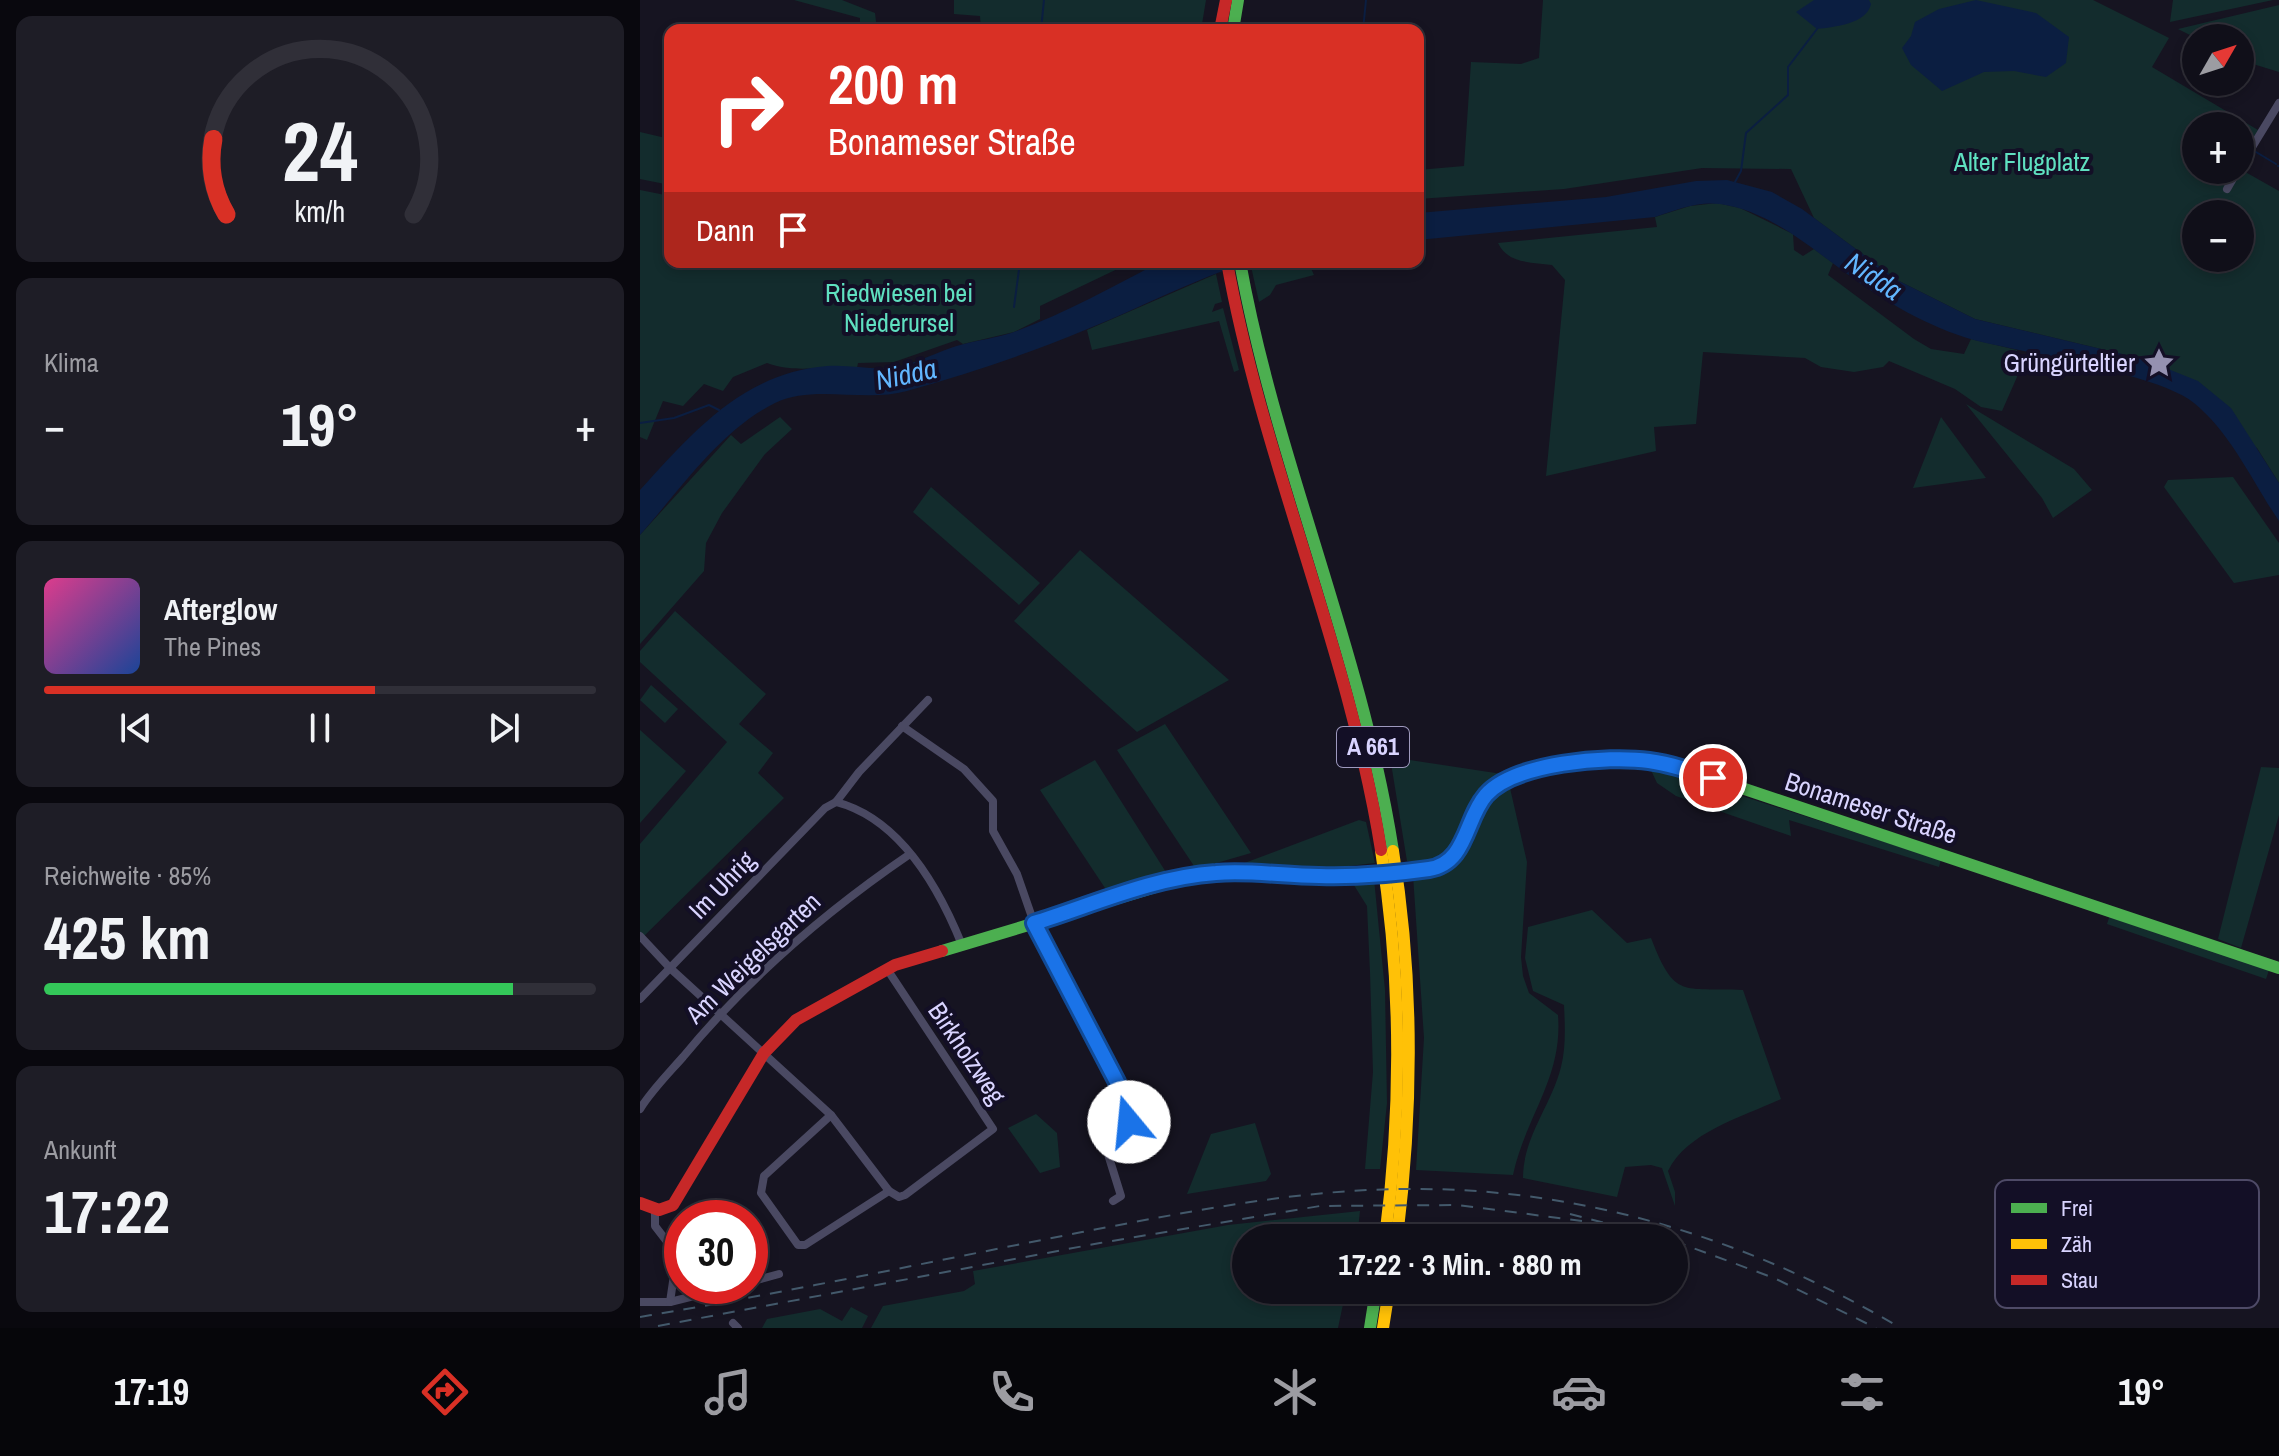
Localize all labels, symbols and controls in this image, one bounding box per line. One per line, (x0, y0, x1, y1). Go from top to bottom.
north arrow (2182, 24, 2254, 96)
map controls (2182, 24, 2254, 272)
text: 200 m (828, 46, 958, 121)
icon: right (696, 56, 800, 160)
text: 24 (282, 95, 358, 207)
button: + (2182, 112, 2254, 184)
text: Bonameser Straße (828, 118, 1076, 166)
park label: Alter Flugplatz (1953, 144, 2090, 179)
text: km/h (295, 192, 345, 231)
button: − (2182, 200, 2254, 272)
icon: arrive (771, 208, 815, 252)
text: Dann (696, 210, 755, 250)
water label: Nidda (1838, 243, 1910, 309)
park label: Riedwiesen bei Niederursel (825, 275, 973, 340)
text: Klima (44, 345, 99, 380)
place label: Grüngürteltier (2003, 345, 2135, 380)
place icon: Grüngürteltier (2142, 346, 2176, 380)
water label: Nidda (872, 349, 940, 399)
text: 19° (281, 384, 359, 465)
text: − (44, 395, 65, 455)
text: + (575, 395, 596, 455)
text: Afterglow (164, 589, 277, 629)
text: The Pines (164, 629, 261, 664)
icon: previous (114, 706, 158, 750)
icon: pause (298, 706, 342, 750)
icon: next (482, 706, 526, 750)
road number: A 661 (1337, 727, 1409, 767)
pin (1679, 744, 1747, 812)
icon: arrive (1691, 756, 1735, 800)
street label: Bonameser Straße (1781, 763, 1962, 852)
street label: Im Uhrig (681, 843, 763, 926)
text: Reichweite · 85% (44, 858, 211, 893)
street label: Am Weigelsgarten (677, 884, 828, 1032)
text: 425 km (44, 897, 211, 978)
street label: Birkholzweg (920, 995, 1014, 1111)
position arrow (1087, 1080, 1171, 1164)
text: Ankunft (44, 1132, 116, 1167)
text: 17:22 (44, 1171, 170, 1252)
legend (1995, 1180, 2259, 1308)
text: Frei (2061, 1193, 2093, 1223)
speed limit sign: 30 (664, 1200, 768, 1304)
text: Zäh (2061, 1229, 2092, 1259)
text: 17:22 · 3 Min. · 880 m (1338, 1244, 1582, 1284)
text: Stau (2061, 1265, 2098, 1295)
icon: directions (417, 1364, 473, 1420)
icon: music (700, 1364, 756, 1420)
icon: phone (984, 1364, 1040, 1420)
icon: climate (1267, 1364, 1323, 1420)
icon: car (1551, 1364, 1607, 1420)
icon: filters (1834, 1364, 1890, 1420)
text: 17:19 (114, 1368, 189, 1416)
text: 19° (2118, 1368, 2165, 1416)

